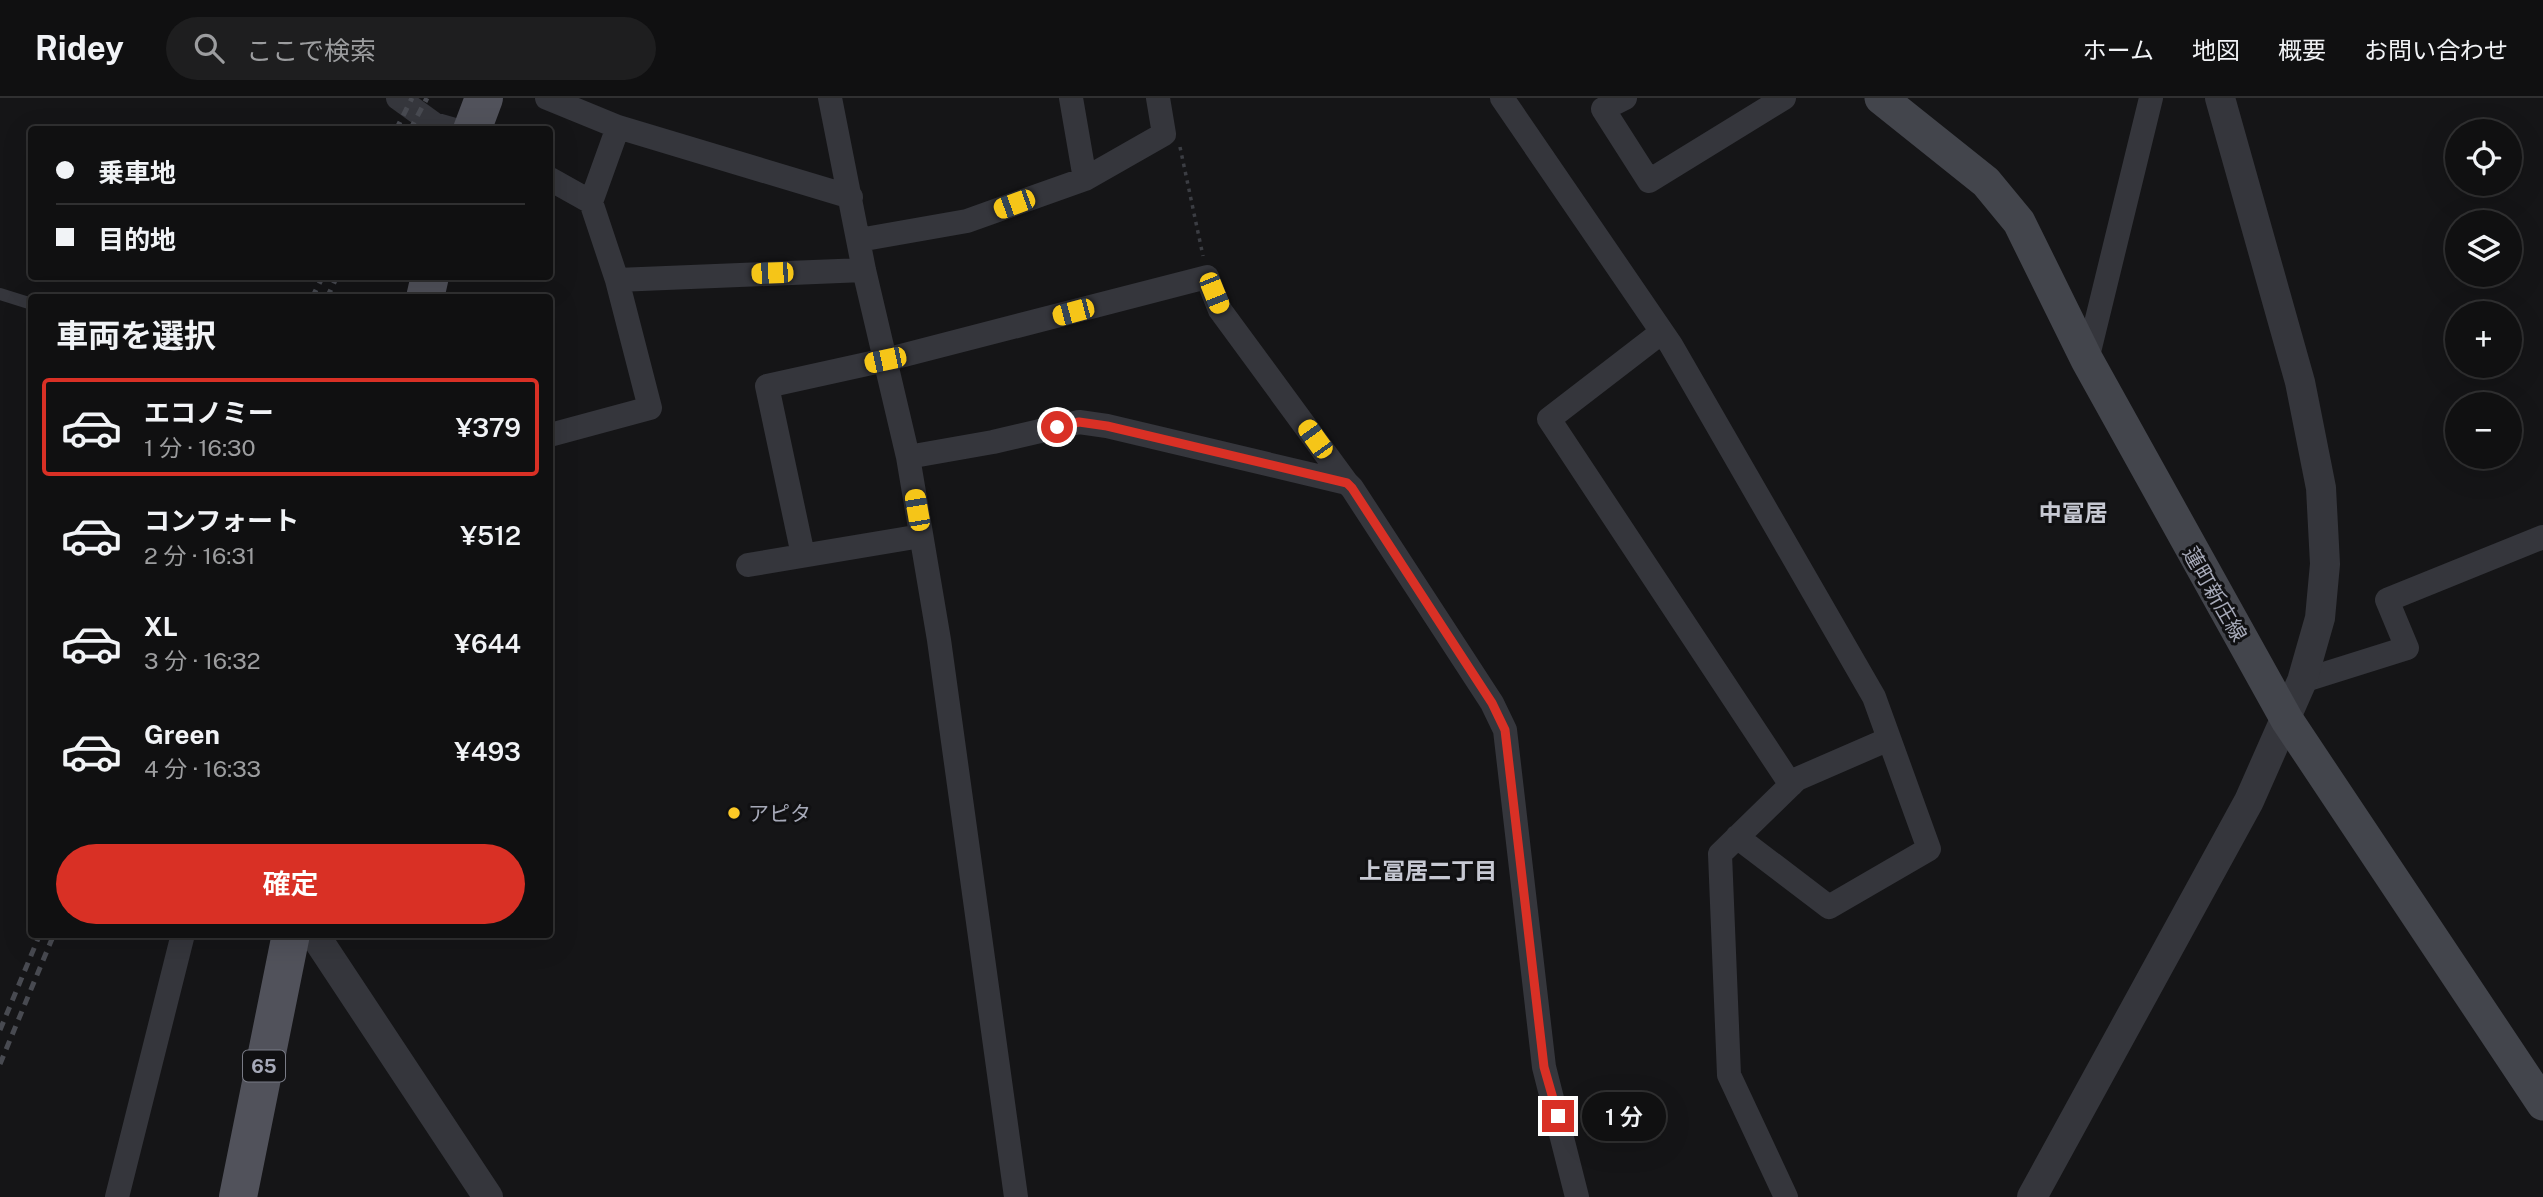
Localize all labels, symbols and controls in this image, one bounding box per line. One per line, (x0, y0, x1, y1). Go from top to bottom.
search box (166, 17, 656, 80)
text: Ridey (35, 29, 124, 67)
icon: search (190, 29, 228, 67)
text: ここで検索 (246, 35, 376, 66)
text: ホーム (2083, 36, 2154, 64)
text: 地図 (2192, 36, 2240, 64)
text: 概要 (2278, 36, 2326, 64)
text: お問い合わせ (2364, 36, 2508, 64)
map controls (2445, 119, 2522, 469)
button: locate (2445, 119, 2522, 196)
text: 乗車地 (98, 157, 176, 188)
car (991, 187, 1038, 221)
button: layers (2445, 210, 2522, 287)
text: 目的地 (98, 224, 176, 255)
car (751, 262, 794, 284)
car (1197, 270, 1232, 316)
car (1050, 296, 1097, 328)
button: + (2445, 301, 2522, 378)
text: 車両を選択 (56, 317, 216, 354)
car (863, 345, 908, 375)
button: − (2445, 392, 2522, 469)
icon: car (60, 396, 123, 459)
text: エコノミー (144, 397, 274, 428)
route start (1041, 411, 1073, 443)
text: ¥379 (456, 412, 521, 443)
car (1295, 416, 1336, 462)
text: 1 分 · 16:30 (144, 434, 256, 461)
car (904, 487, 931, 533)
district label: 中冨居 (2039, 499, 2108, 526)
icon: car (60, 504, 123, 567)
text: コンフォート (144, 505, 299, 536)
text: ¥512 (460, 520, 521, 551)
text: 2 分 · 16:31 (144, 542, 255, 569)
street label: 蓮町新庄線 (2178, 542, 2252, 646)
text: XL (144, 611, 178, 642)
icon: car (60, 612, 123, 675)
text: ¥644 (454, 628, 521, 659)
text: 3 分 · 16:32 (144, 647, 260, 674)
text: Green (144, 719, 220, 750)
icon: car (60, 720, 123, 783)
text: ¥493 (454, 736, 521, 767)
text: 4 分 · 16:33 (144, 755, 261, 782)
place label: アピタ (748, 801, 811, 826)
marker: アピタ (726, 805, 742, 821)
button: 確定 (56, 844, 525, 924)
district label: 上冨居二丁目 (1359, 857, 1497, 884)
road number: 65 (243, 1050, 285, 1082)
callout: 1 分 (1582, 1091, 1666, 1140)
route end (1542, 1100, 1574, 1132)
text: 1 分 (1605, 1103, 1643, 1130)

